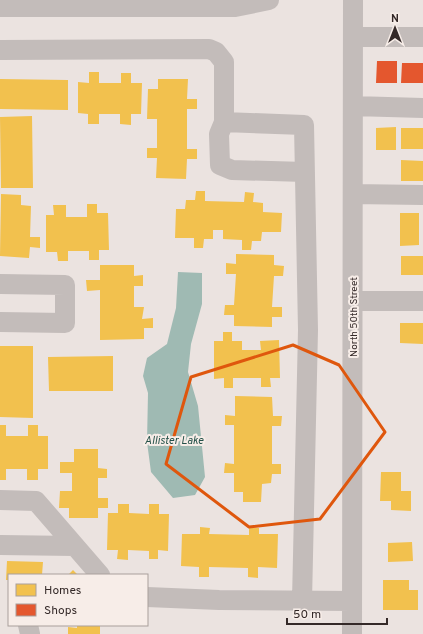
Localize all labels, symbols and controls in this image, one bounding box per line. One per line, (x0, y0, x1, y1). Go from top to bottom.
north arrow (375, 8, 415, 48)
text: N (391, 12, 399, 26)
street label: North 50th Street (348, 277, 361, 357)
water label: Allister Lake (145, 434, 204, 448)
legend (8, 574, 148, 626)
text: Homes (44, 583, 81, 599)
scale bar (287, 600, 387, 626)
text: Shops (44, 603, 77, 619)
text: 50 m (293, 607, 321, 623)

